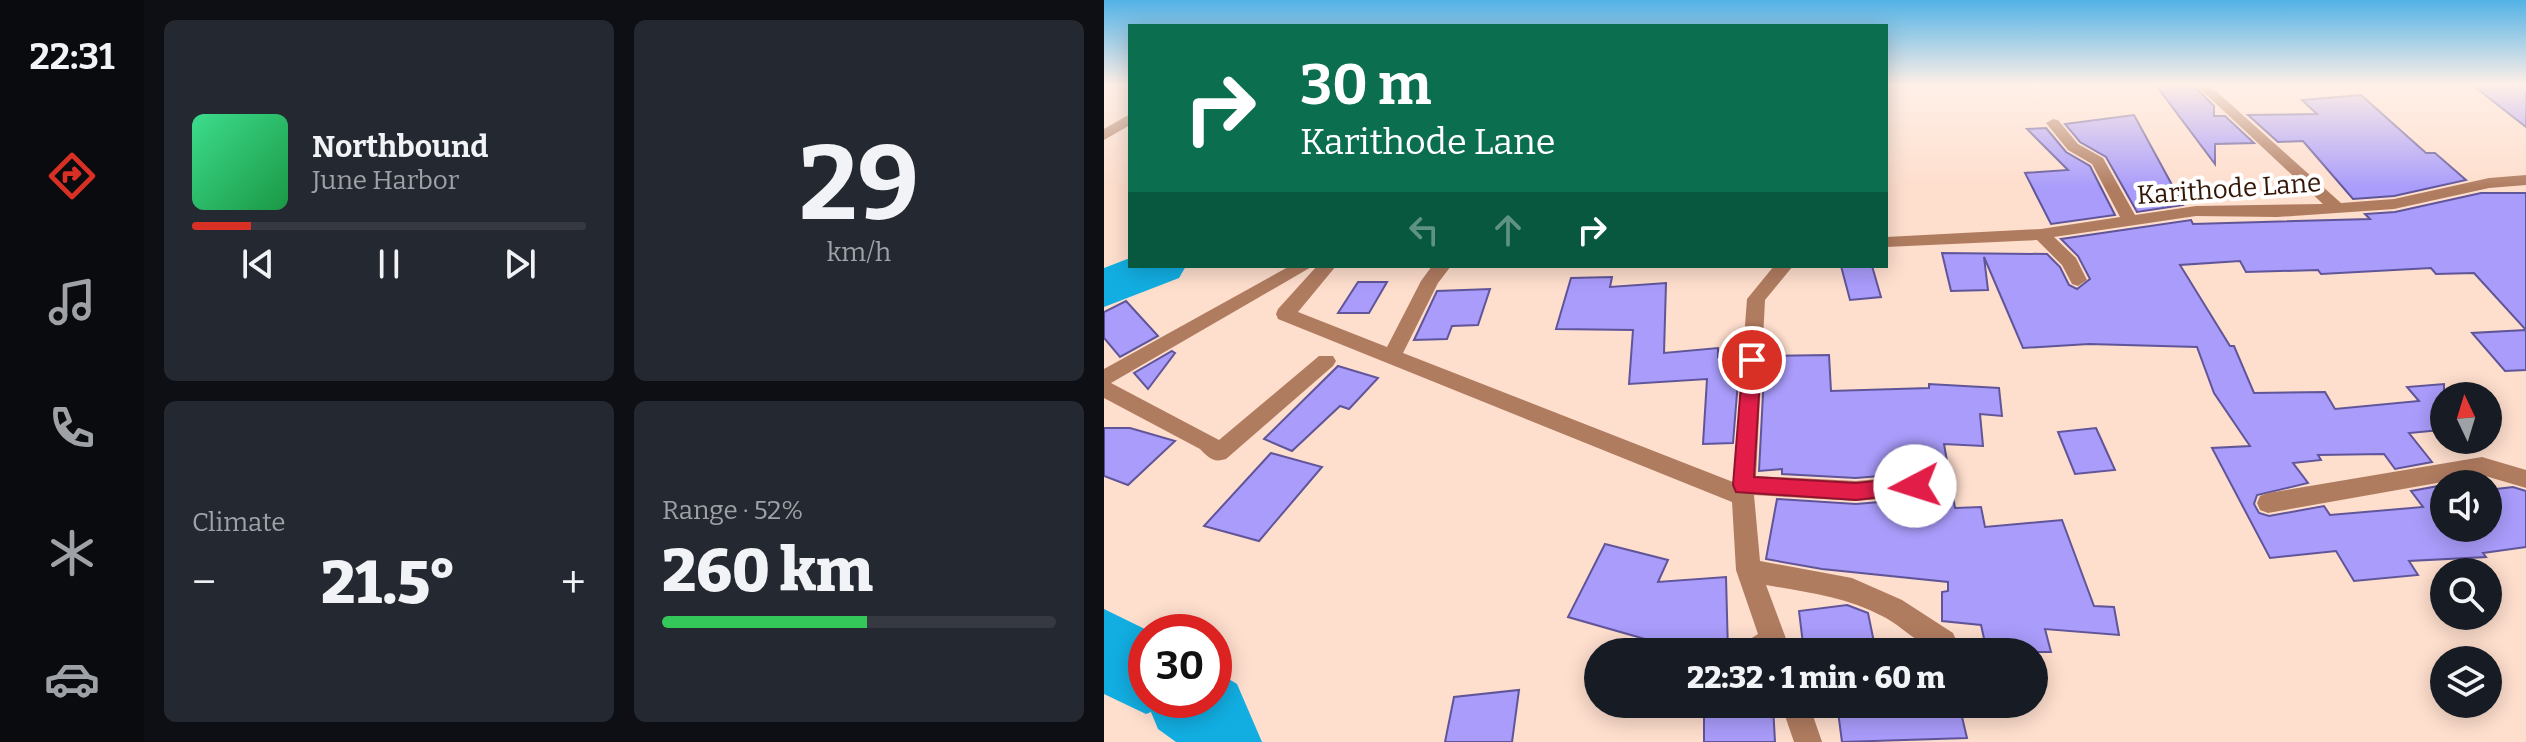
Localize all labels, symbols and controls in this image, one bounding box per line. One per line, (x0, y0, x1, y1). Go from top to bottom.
text: 22:31 (29, 35, 115, 79)
text: 30 m (1300, 52, 1431, 119)
icon: right (1168, 56, 1272, 160)
text: Karithode Lane (1300, 120, 1555, 164)
text: 29 (799, 122, 919, 247)
text: Northbound (312, 129, 488, 165)
icon: directions (44, 148, 100, 204)
text: June Harbor (312, 165, 459, 196)
street label: Karithode Lane (2136, 167, 2322, 211)
icon: left (1402, 208, 1446, 252)
icon: ahead (1486, 208, 1530, 252)
icon: right (1570, 208, 1614, 252)
text: km/h (827, 237, 891, 268)
icon: previous (236, 242, 280, 286)
icon: pause (367, 242, 411, 286)
icon: next (498, 242, 542, 286)
icon: music (44, 274, 100, 330)
pin (1718, 326, 1786, 394)
icon: arrive (1730, 338, 1774, 382)
north arrow (2430, 382, 2502, 454)
map controls (2430, 382, 2502, 718)
icon: phone (44, 400, 100, 456)
position arrow (1873, 444, 1957, 528)
button: sound (2430, 470, 2502, 542)
text: Range · 52% (662, 495, 803, 526)
text: Climate (192, 507, 286, 538)
icon: climate (44, 525, 100, 581)
text: 260 km (662, 535, 873, 607)
text: 21.5° (321, 547, 456, 619)
text: − (192, 556, 216, 609)
text: + (561, 556, 586, 609)
button: search (2430, 558, 2502, 630)
speed limit sign: 30 (1128, 614, 1232, 718)
button: layers (2430, 646, 2502, 718)
icon: car (44, 651, 100, 707)
text: 22:32 · 1 min · 60 m (1687, 660, 1945, 696)

